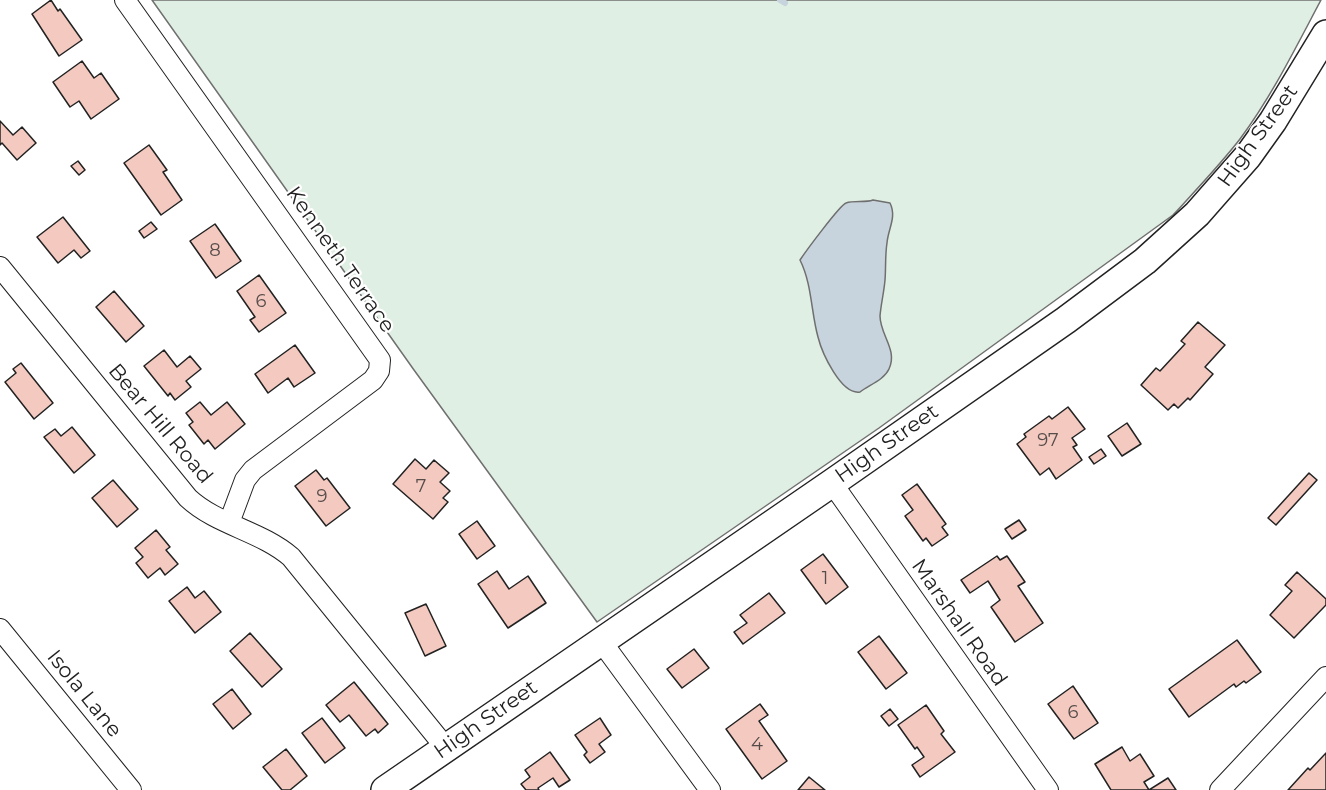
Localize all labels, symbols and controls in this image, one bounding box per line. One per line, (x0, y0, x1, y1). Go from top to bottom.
street label: High Street (1212, 80, 1304, 192)
street label: Kenneth Terrace (280, 182, 400, 338)
house number: 8 (209, 240, 221, 262)
house number: 6 (256, 291, 266, 313)
street label: Bear Hill Road (102, 359, 218, 489)
street label: High Street (831, 399, 943, 489)
house number: 97 (1037, 430, 1059, 452)
house number: 7 (416, 476, 426, 498)
house number: 9 (317, 486, 327, 508)
street label: Marshall Road (906, 555, 1012, 691)
house number: 1 (822, 568, 828, 590)
street label: Isola Lane (41, 645, 127, 743)
street label: High Street (430, 675, 542, 765)
house number: 6 (1068, 702, 1078, 724)
house number: 4 (751, 734, 763, 756)

